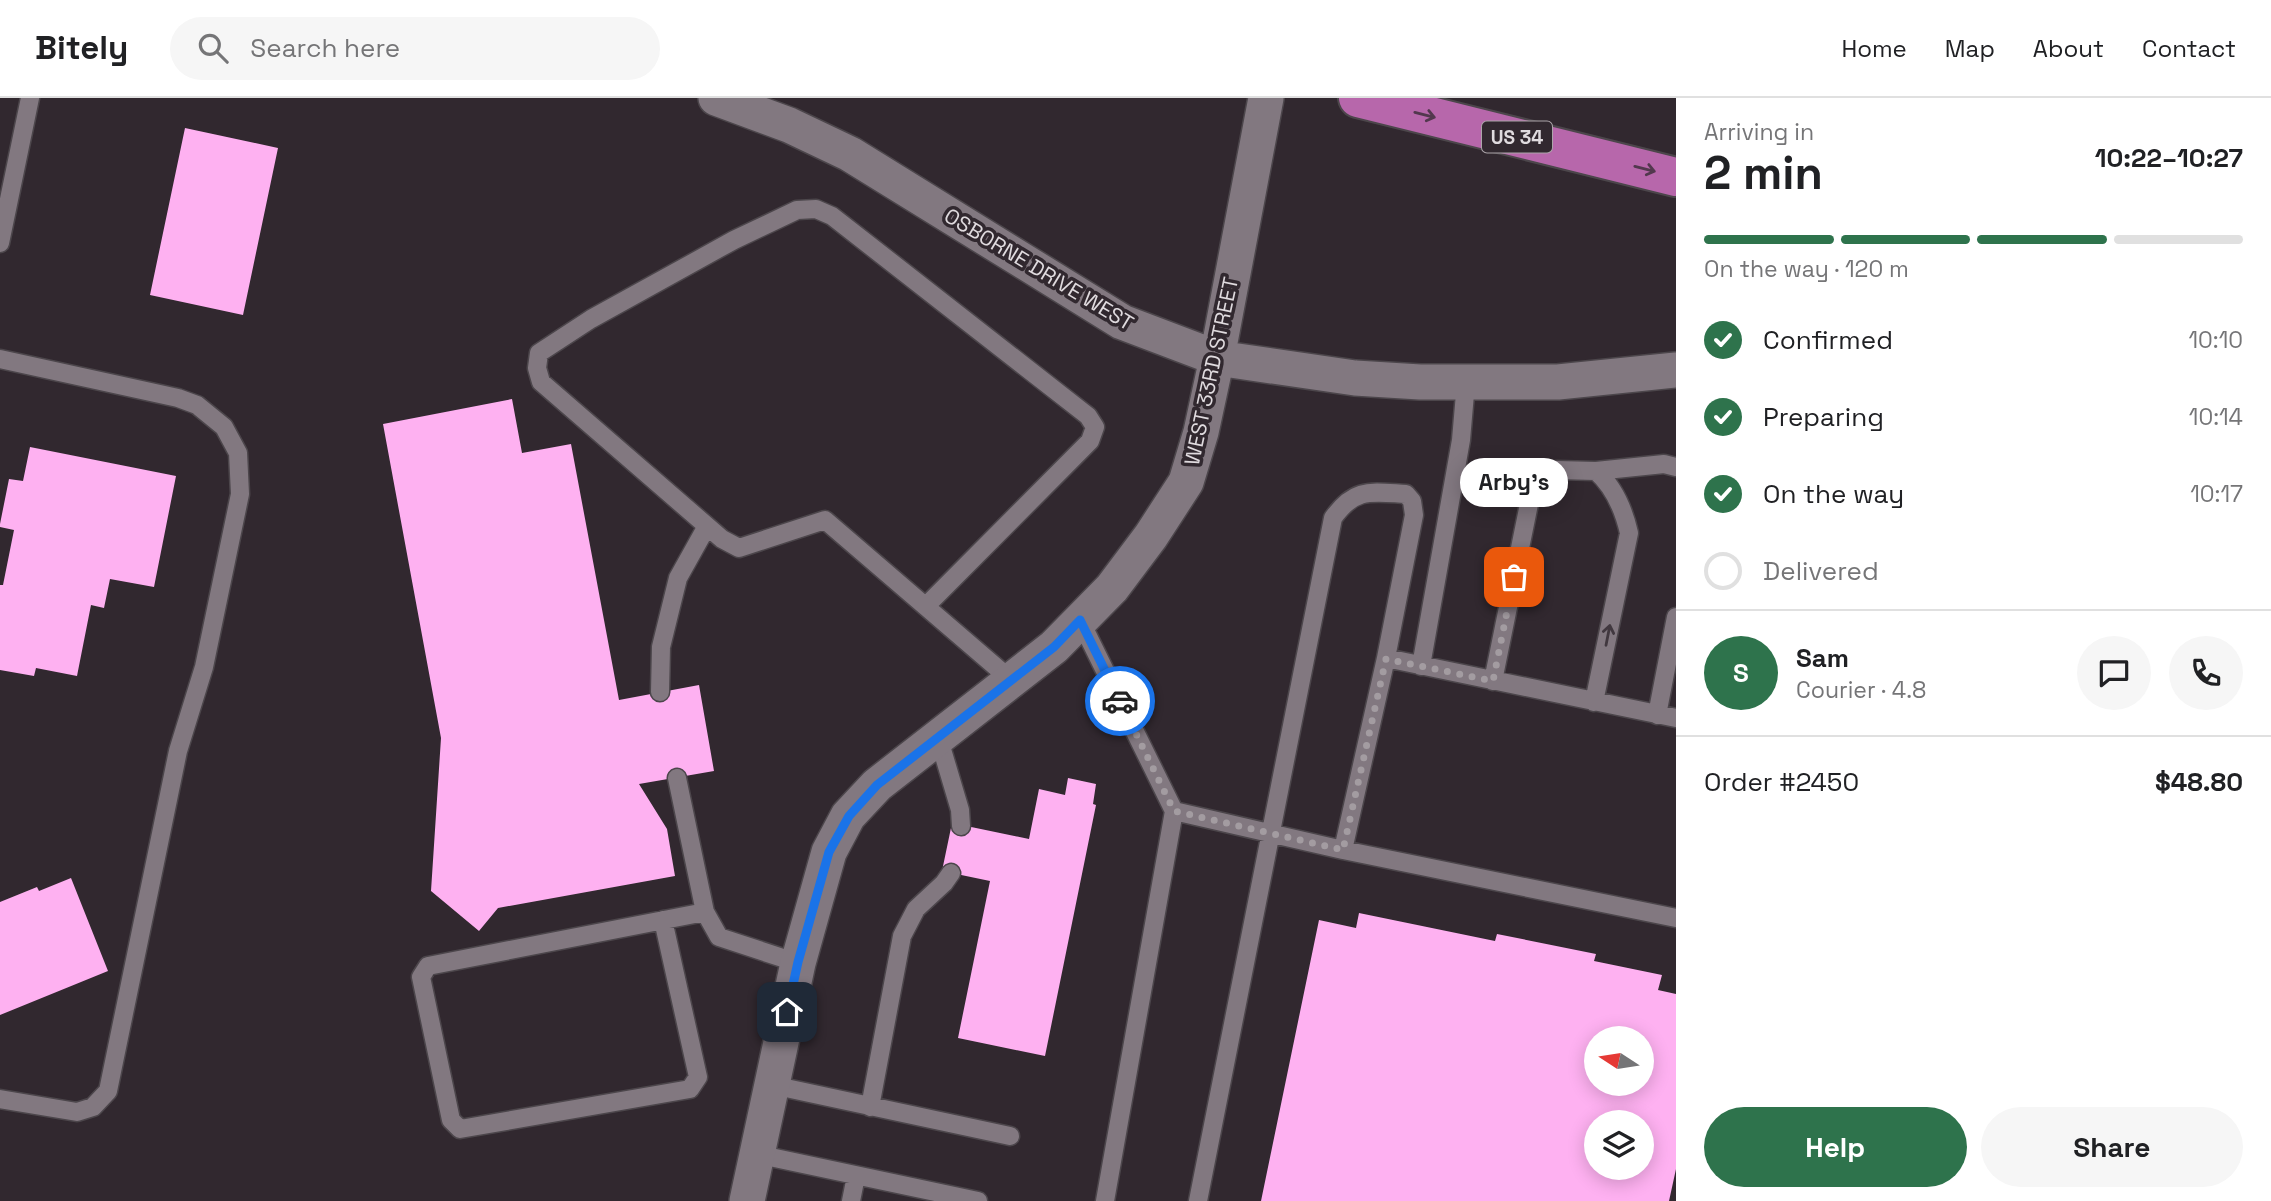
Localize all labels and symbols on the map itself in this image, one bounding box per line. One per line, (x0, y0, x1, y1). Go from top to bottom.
one-way arrow (1413, 109, 1435, 122)
road number: US 34 (1482, 121, 1552, 152)
one-way arrow (1634, 163, 1656, 176)
street label: OSBORNE DRIVE WEST (939, 202, 1139, 336)
street label: WEST 33RD STREET (1178, 275, 1244, 467)
callout: Arby's (1460, 458, 1568, 507)
pin (1484, 547, 1544, 607)
one-way arrow (1602, 624, 1615, 647)
courier (1085, 666, 1155, 736)
pin (757, 982, 817, 1042)
north arrow (1584, 1026, 1654, 1096)

